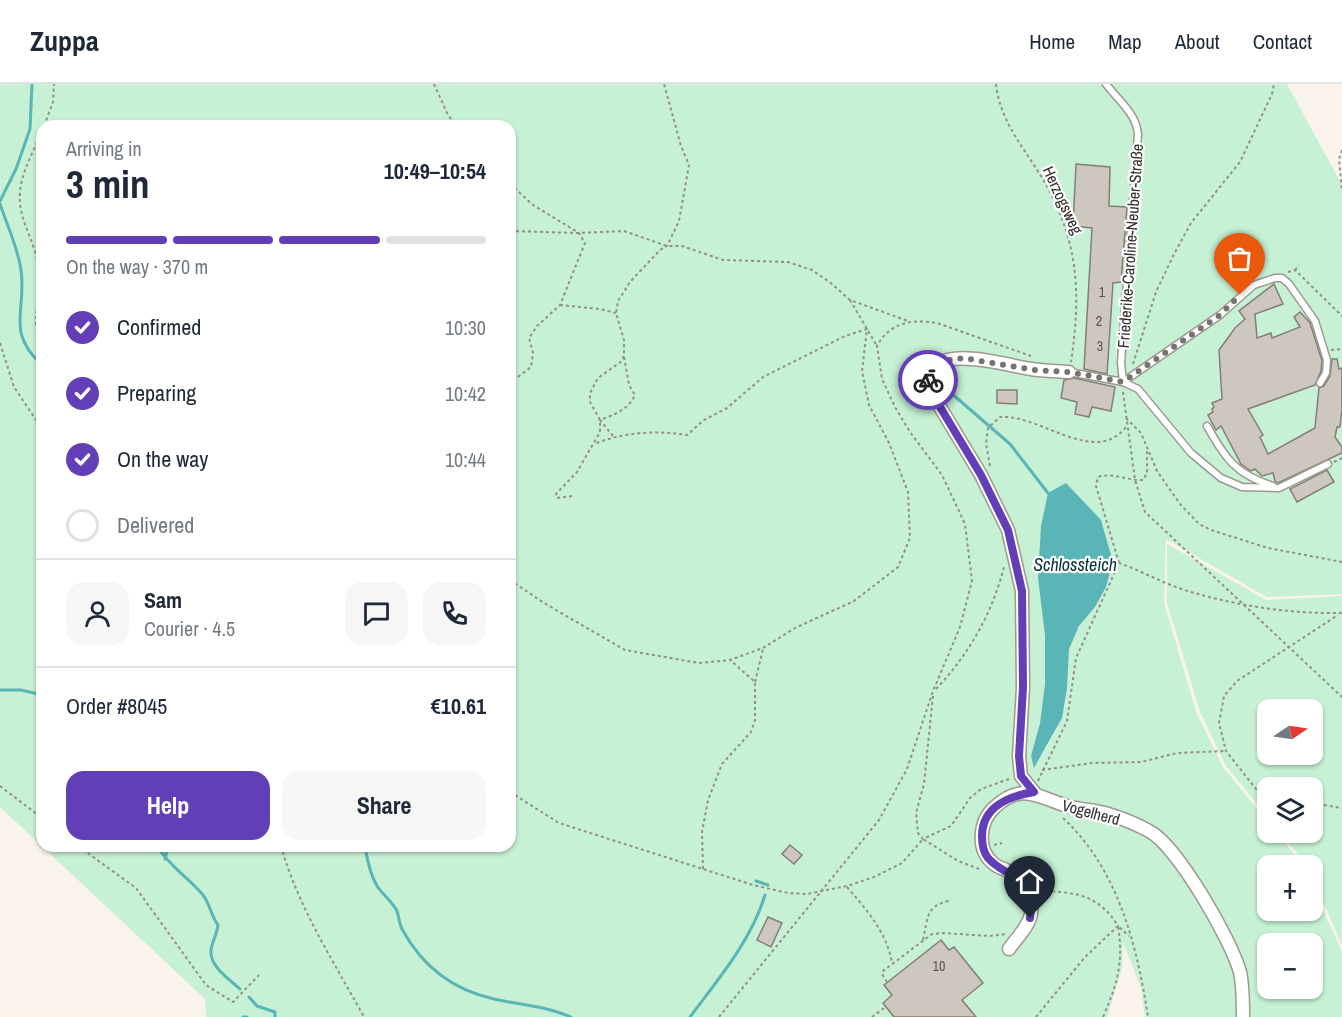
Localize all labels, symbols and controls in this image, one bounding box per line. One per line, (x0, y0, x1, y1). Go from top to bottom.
text: Zuppa (30, 22, 99, 60)
text: Home (1029, 27, 1075, 56)
text: Map (1108, 27, 1142, 56)
text: About (1175, 27, 1220, 56)
text: Contact (1253, 27, 1312, 56)
text: Arriving in (66, 135, 142, 162)
street label: Friederike-Caroline-Neuber-Straße (1112, 143, 1148, 349)
text: 10:49–10:54 (384, 156, 486, 186)
text: 3 min (66, 158, 150, 210)
street label: Herzogsweg (1038, 162, 1089, 238)
pin (1214, 233, 1265, 295)
icon: bag (1223, 242, 1256, 275)
text: On the way · 370 m (66, 253, 208, 280)
house number: 1 (1099, 283, 1106, 301)
icon: check (66, 311, 99, 344)
text: Confirmed (117, 312, 201, 342)
house number: 2 (1096, 312, 1102, 330)
text: 10:30 (445, 314, 486, 341)
house number: 3 (1097, 337, 1103, 355)
courier (898, 350, 958, 410)
icon: bike (912, 364, 945, 397)
icon: check (66, 377, 99, 410)
text: Preparing (117, 378, 196, 408)
text: 10:42 (445, 380, 486, 407)
icon: check (66, 443, 99, 476)
text: On the way (117, 444, 208, 474)
text: 10:44 (445, 446, 486, 473)
text: Delivered (117, 510, 194, 540)
water label: Schlossteich (1033, 552, 1117, 577)
button: person (66, 582, 129, 645)
button: chat (345, 582, 408, 645)
button: phone (423, 582, 486, 645)
text: Sam (144, 585, 182, 615)
text: Courier · 4.5 (144, 615, 235, 642)
text: Order #8045 (66, 691, 167, 721)
text: €10.61 (431, 691, 486, 721)
north arrow (1257, 699, 1323, 765)
map controls (1257, 699, 1323, 999)
button: Help (66, 771, 270, 840)
button: Share (282, 771, 486, 840)
button: layers (1257, 777, 1323, 843)
street label: Vogelherd (1060, 794, 1122, 830)
button: + (1257, 855, 1323, 921)
pin (1004, 856, 1055, 918)
icon: home (1013, 865, 1046, 898)
button: − (1257, 933, 1323, 999)
house number: 10 (933, 957, 945, 975)

